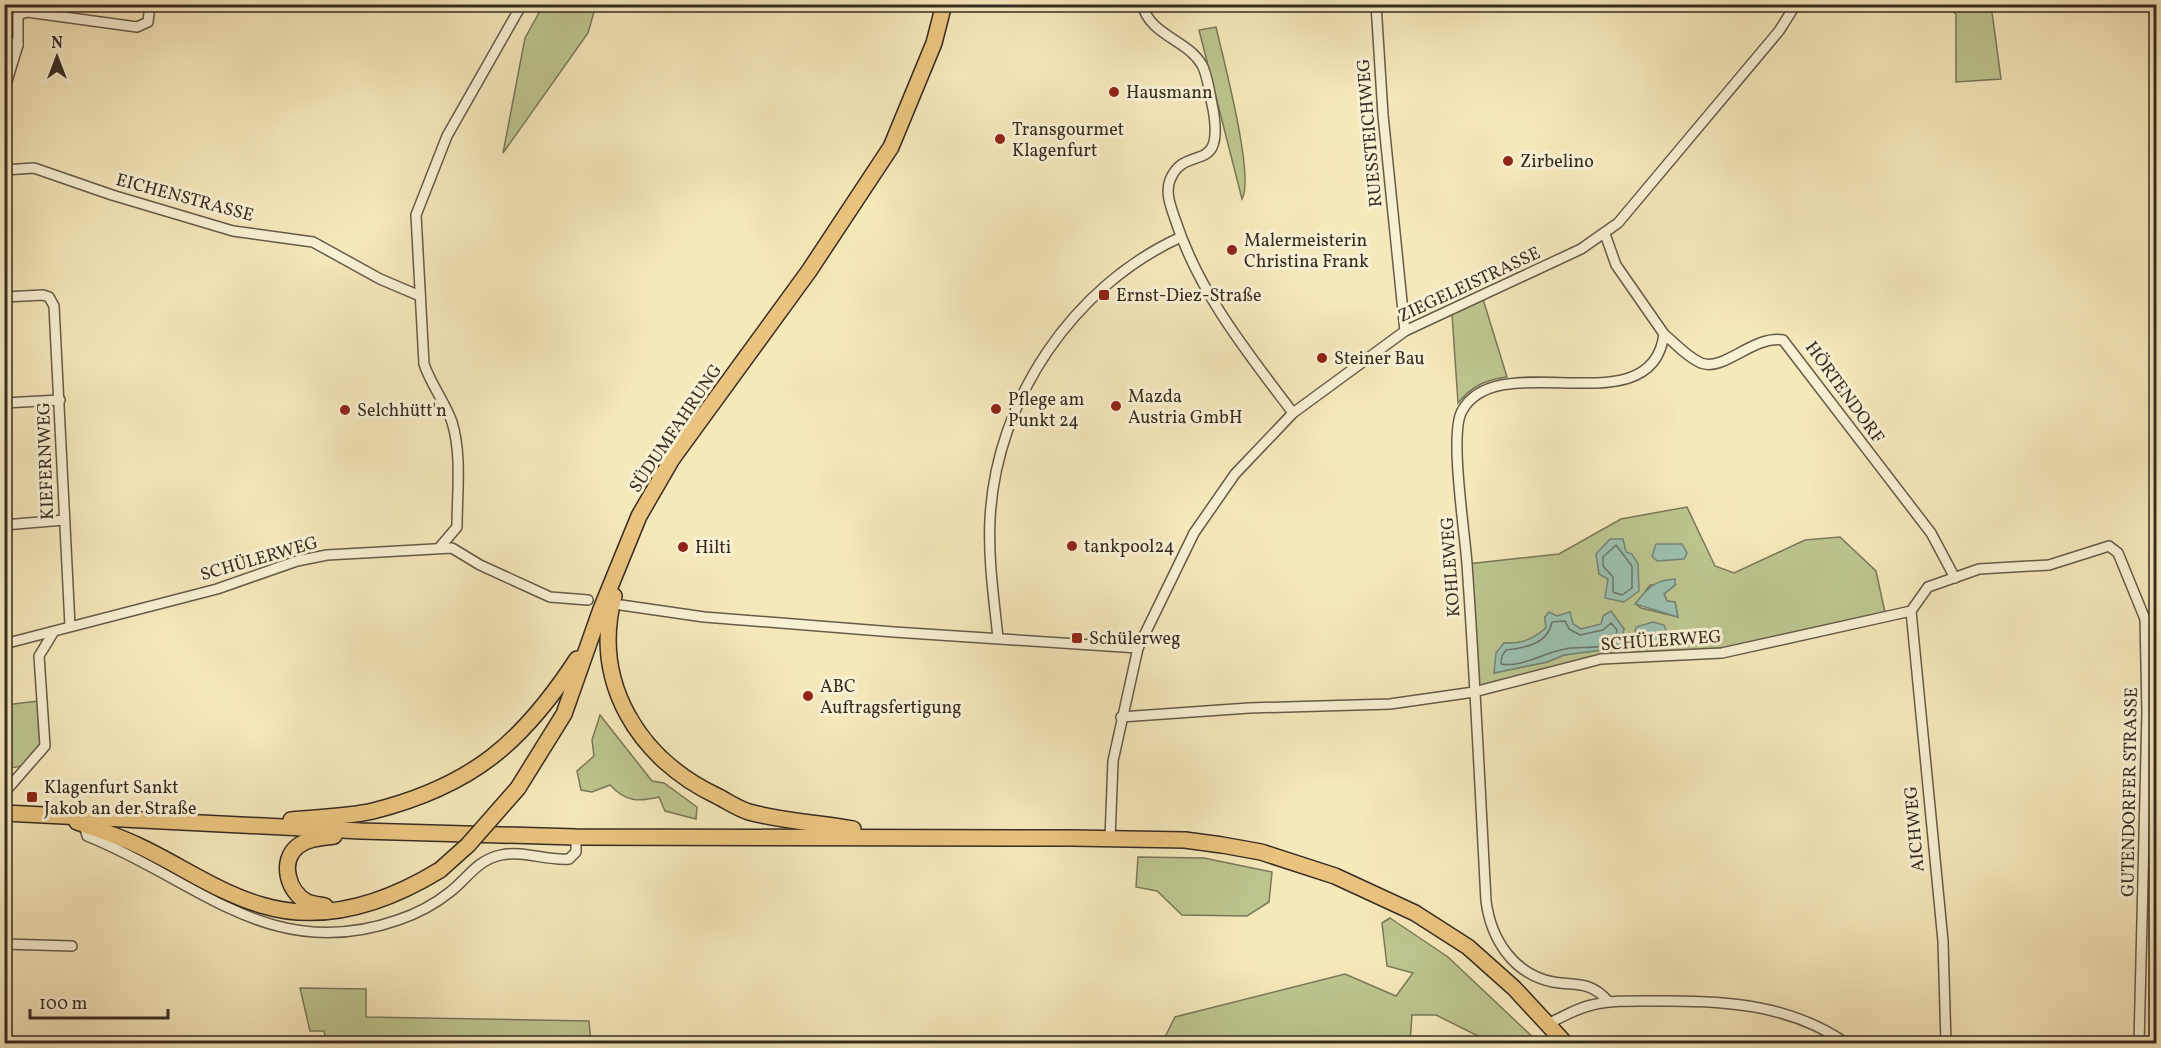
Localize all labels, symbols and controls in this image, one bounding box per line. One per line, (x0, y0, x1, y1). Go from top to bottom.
north arrow (27, 27, 87, 87)
text: N (51, 33, 63, 55)
street label: RUESSTEICHWEG (1352, 58, 1389, 208)
place label: Hausmann (1126, 81, 1213, 106)
marker: Hausmann (1107, 85, 1121, 99)
place label: Transgourmet Klagenfurt (1012, 118, 1124, 164)
marker: Transgourmet Klagenfurt (993, 132, 1007, 146)
place label: Zirbelino (1520, 150, 1594, 175)
marker: Zirbelino (1501, 154, 1515, 168)
street label: EICHENSTRASSE (113, 168, 256, 229)
place label: Malermeisterin Christina Frank (1244, 229, 1369, 275)
street label: ZIEGELEISTRASSE (1394, 241, 1545, 329)
marker: Malermeisterin Christina Frank (1225, 243, 1239, 257)
place label: Ernst-Diez-Straße (1116, 284, 1261, 309)
marker: Ernst-Diez-Straße (1097, 288, 1111, 302)
street label: HÖRTENDORF (1798, 337, 1889, 449)
place label: Steiner Bau (1334, 347, 1425, 372)
marker: Steiner Bau (1315, 351, 1329, 365)
street label: SÜDUMFAHRUNG (624, 360, 729, 498)
place label: Mazda Austria GmbH (1128, 385, 1243, 431)
place label: Pflege am Punkt 24 (1008, 388, 1084, 434)
place label: Selchhütt'n (357, 399, 447, 424)
marker: Mazda Austria GmbH (1109, 399, 1123, 413)
street label: KIEFERNWEG (32, 402, 61, 520)
marker: Pflege am Punkt 24 (989, 402, 1003, 416)
marker: Selchhütt'n (338, 403, 352, 417)
street label: KOHLEWEG (1436, 516, 1467, 618)
street label: SCHÜLERWEG (198, 531, 321, 588)
place label: tankpool24 (1084, 535, 1174, 560)
place label: Hilti (695, 536, 731, 561)
marker: tankpool24 (1065, 539, 1079, 553)
marker: Hilti (676, 540, 690, 554)
street label: SCHÜLERWEG (1600, 625, 1723, 658)
place label: Schülerweg (1089, 627, 1180, 652)
marker: Schülerweg (1070, 631, 1084, 645)
place label: ABC Auftragsfertigung (820, 675, 962, 721)
street label: GUTENDORFER STRASSE (2116, 687, 2145, 897)
marker: ABC Auftragsfertigung (801, 689, 815, 703)
place label: Klagenfurt Sankt Jakob an der Straße (44, 776, 196, 822)
street label: AICHWEG (1899, 785, 1932, 873)
marker: Klagenfurt Sankt Jakob an der Straße (25, 790, 39, 804)
scale bar (30, 982, 168, 1020)
text: 100 m (39, 992, 88, 1017)

